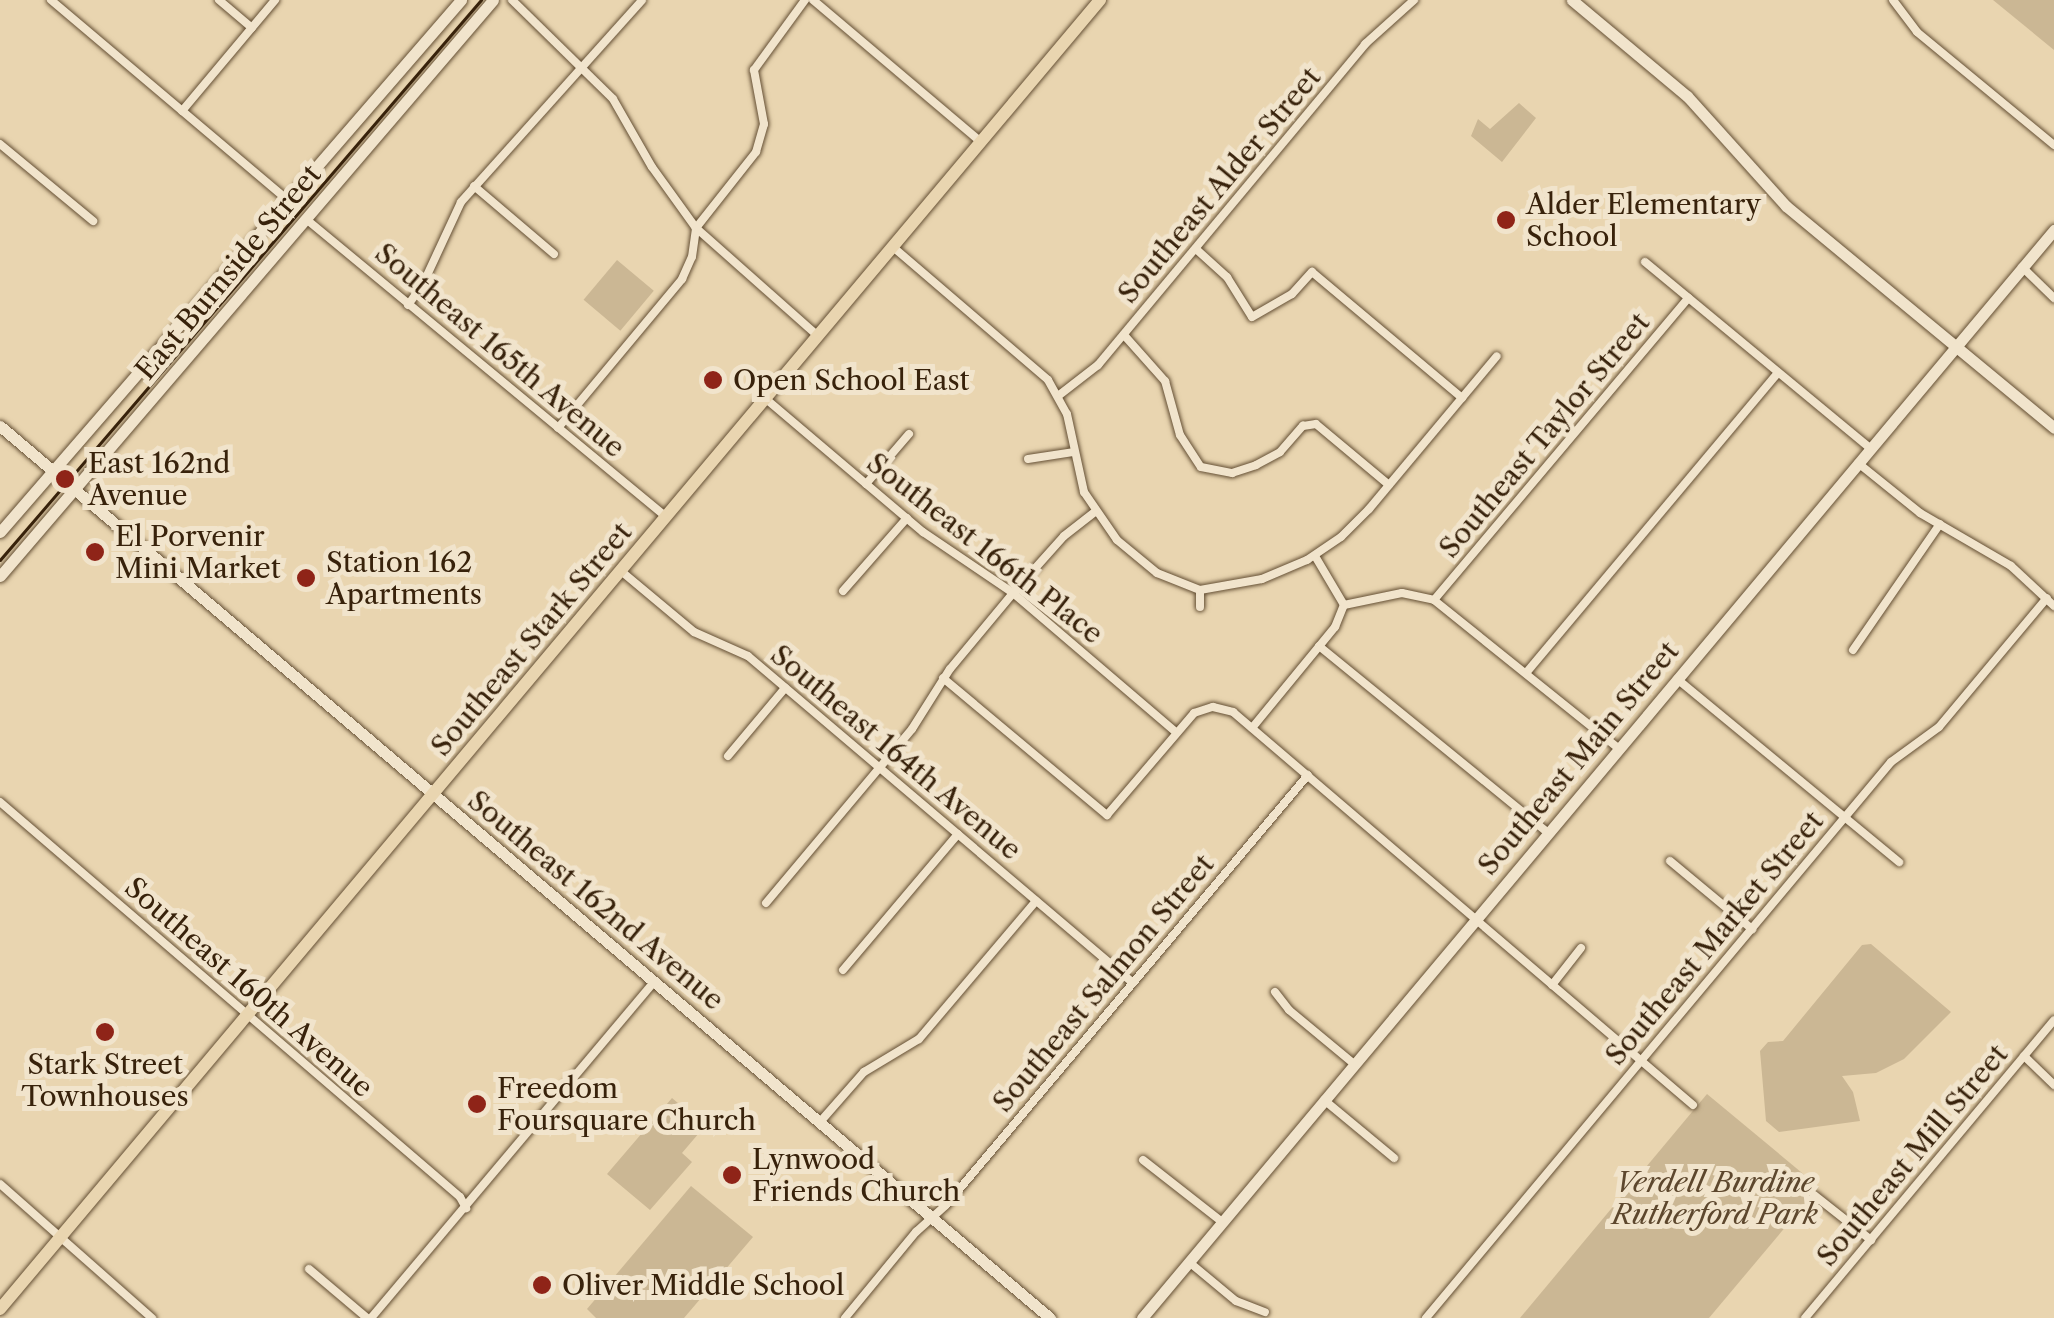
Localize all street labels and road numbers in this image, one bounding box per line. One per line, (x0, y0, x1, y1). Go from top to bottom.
street label: Southeast Alder Street (1110, 60, 1328, 310)
street label: East Burnside Street (128, 158, 328, 386)
street label: Southeast 165th Avenue (368, 235, 632, 465)
street label: Southeast Taylor Street (1431, 305, 1657, 565)
street label: Southeast 166th Place (860, 446, 1110, 650)
street label: Southeast Stark Street (423, 515, 639, 763)
street label: Southeast Main Street (1471, 635, 1685, 881)
street label: Southeast 164th Avenue (764, 637, 1028, 867)
street label: Southeast 162nd Avenue (461, 783, 731, 1017)
street label: Southeast Market Street (1598, 804, 1830, 1072)
street label: Southeast Salmon Street (985, 847, 1221, 1119)
street label: Southeast 160th Avenue (118, 870, 380, 1104)
street label: Southeast Mill Street (1810, 1037, 2014, 1273)

